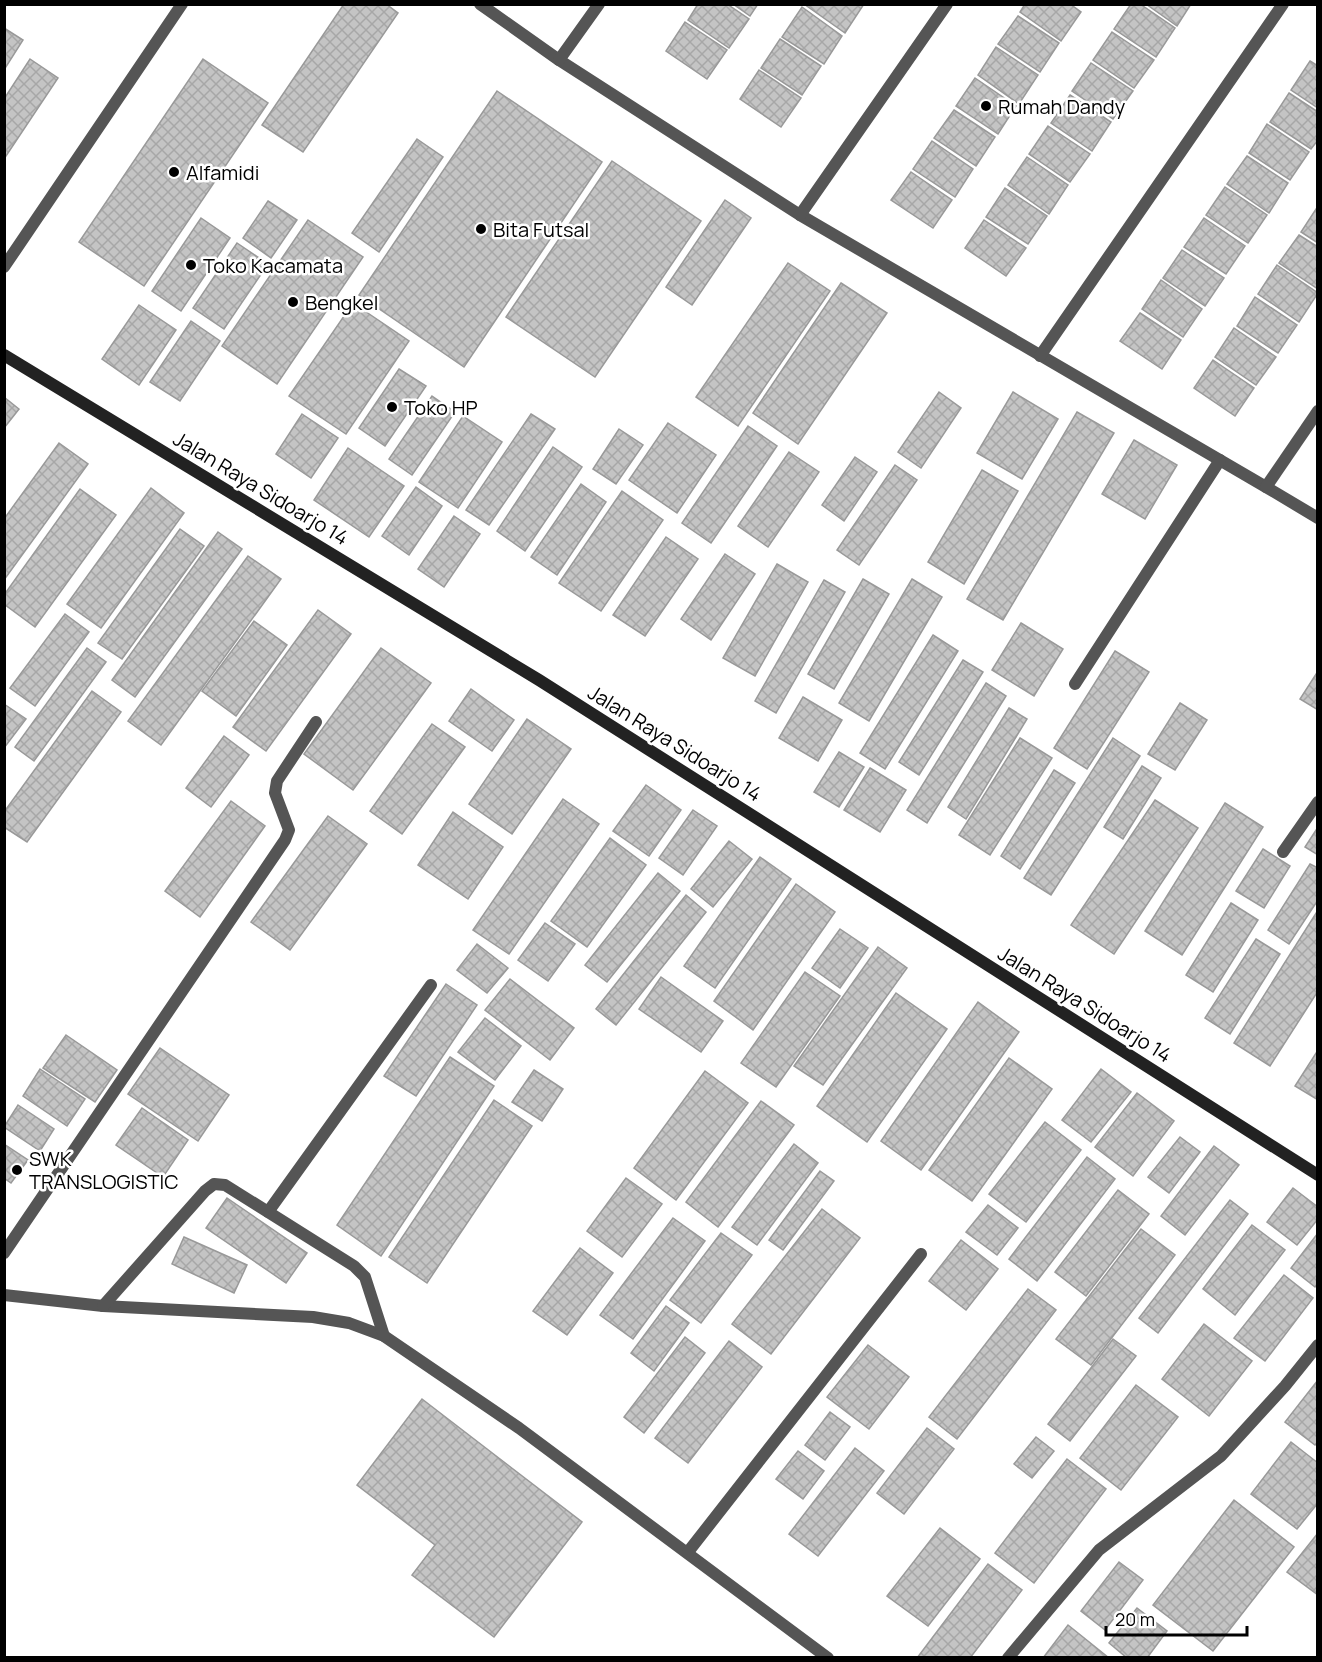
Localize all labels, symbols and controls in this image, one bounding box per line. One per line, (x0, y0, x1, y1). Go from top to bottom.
place label: Rumah Dandy (998, 93, 1126, 120)
marker: Rumah Dandy (979, 99, 993, 113)
place label: Alfamidi (186, 159, 259, 186)
marker: Alfamidi (167, 165, 181, 179)
place label: Bita Futsal (493, 216, 589, 243)
marker: Bita Futsal (474, 222, 488, 236)
place label: Toko Kacamata (203, 252, 343, 279)
marker: Toko Kacamata (184, 258, 198, 272)
place label: Bengkel (305, 289, 378, 316)
marker: Bengkel (286, 295, 300, 309)
place label: Toko HP (404, 394, 477, 421)
marker: Toko HP (385, 400, 399, 414)
street label: Jalan Raya Sidoarjo 14 (168, 425, 354, 551)
street label: Jalan Raya Sidoarjo 14 (583, 679, 767, 807)
street label: Jalan Raya Sidoarjo 14 (993, 940, 1177, 1068)
place label: SWK TRANSLOGISTIC (29, 1145, 179, 1195)
marker: SWK TRANSLOGISTIC (10, 1163, 24, 1177)
scale bar (1106, 1599, 1247, 1637)
text: 20 m (1115, 1607, 1155, 1631)

